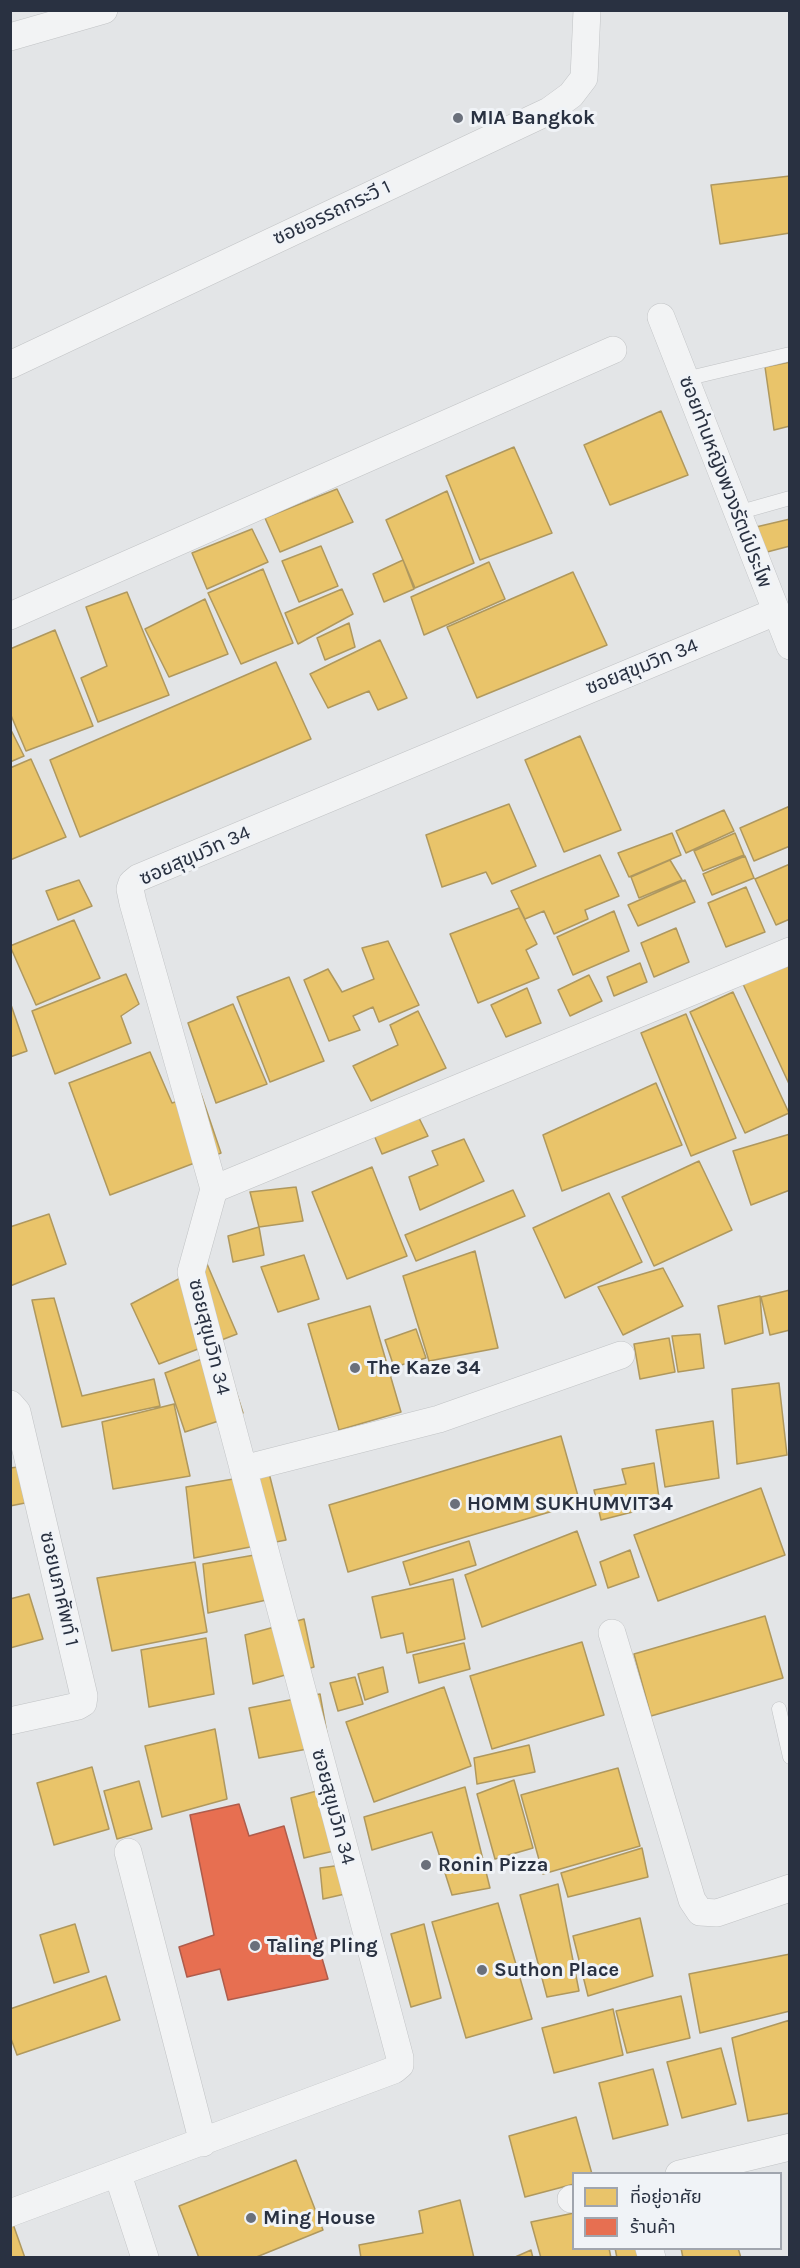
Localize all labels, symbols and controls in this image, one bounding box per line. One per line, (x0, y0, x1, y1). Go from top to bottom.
place label: MIA Bangkok (470, 106, 595, 130)
marker: MIA Bangkok (451, 111, 465, 125)
street label: ซอยอรรถกระวี 1 (269, 175, 395, 251)
street label: ซอยท่านหญิงพวงรัตน์ประไพ (673, 373, 777, 591)
street label: ซอยสุขุมวิท 34 (582, 634, 702, 700)
street label: ซอยสุขุมวิท 34 (136, 821, 254, 891)
street label: ซอยสุขุมวิท 34 (183, 1276, 235, 1398)
place label: The Kaze 34 (367, 1356, 480, 1380)
marker: The Kaze 34 (348, 1361, 362, 1375)
place label: HOMM SUKHUMVIT34 (467, 1492, 673, 1516)
marker: HOMM SUKHUMVIT34 (448, 1497, 462, 1511)
street label: ซอยนภาศัพท์ 1 (34, 1529, 84, 1649)
street label: ซอยสุขุมวิท 34 (306, 1746, 360, 1868)
place label: Ronin Pizza (438, 1853, 548, 1877)
marker: Ronin Pizza (419, 1858, 433, 1872)
place label: Taling Pling (267, 1934, 378, 1958)
marker: Taling Pling (248, 1939, 262, 1953)
place label: Suthon Place (494, 1958, 619, 1982)
marker: Suthon Place (475, 1963, 489, 1977)
legend (572, 2172, 782, 2250)
text: ที่อยู่อาศัย (630, 2186, 702, 2208)
place label: Ming House (263, 2206, 375, 2230)
marker: Ming House (244, 2211, 258, 2225)
text: ร้านค้า (630, 2216, 676, 2238)

